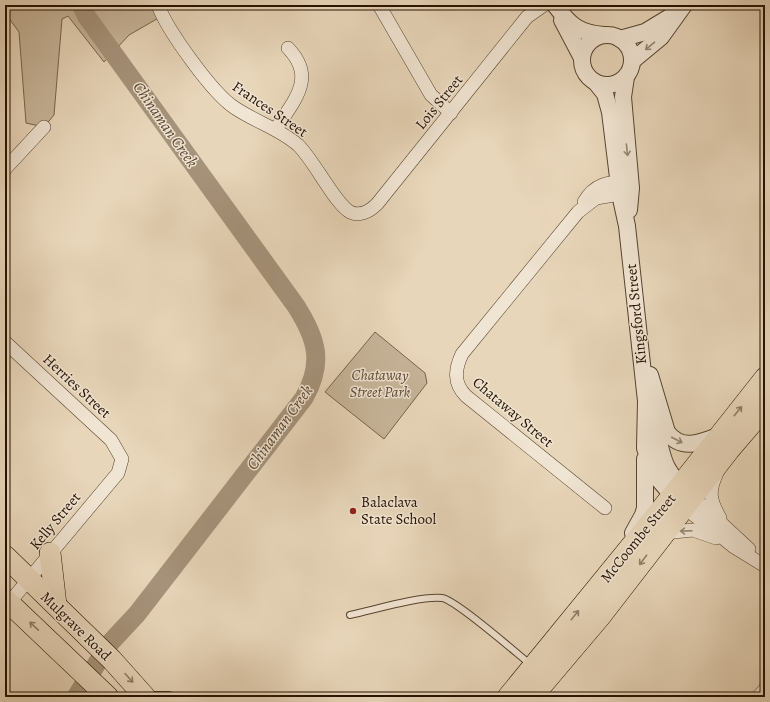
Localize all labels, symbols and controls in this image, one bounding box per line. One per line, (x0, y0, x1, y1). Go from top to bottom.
one-way arrow (644, 42, 655, 51)
street label: Lois Street (411, 70, 467, 134)
street label: Frances Street (228, 76, 312, 142)
water label: Chinaman Creek (127, 77, 203, 172)
one-way arrow (623, 143, 631, 156)
street label: Kingsford Street (621, 263, 651, 365)
street label: Herries Street (39, 349, 115, 423)
park label: Chataway Street Park (350, 365, 411, 402)
street label: Chataway Street (468, 372, 558, 452)
water label: Chinaman Creek (241, 381, 318, 475)
one-way arrow (734, 405, 743, 416)
one-way arrow (671, 437, 683, 444)
street label: Kelly Street (25, 488, 85, 554)
street label: McCoombe Street (596, 489, 680, 587)
place label: Balaclava State School (361, 492, 436, 529)
marker: Balaclava State School (348, 506, 358, 516)
one-way arrow (680, 527, 693, 535)
one-way arrow (639, 554, 647, 565)
street label: Mulgrave Road (36, 587, 116, 666)
one-way arrow (571, 610, 580, 621)
one-way arrow (29, 622, 39, 631)
one-way arrow (124, 673, 133, 684)

